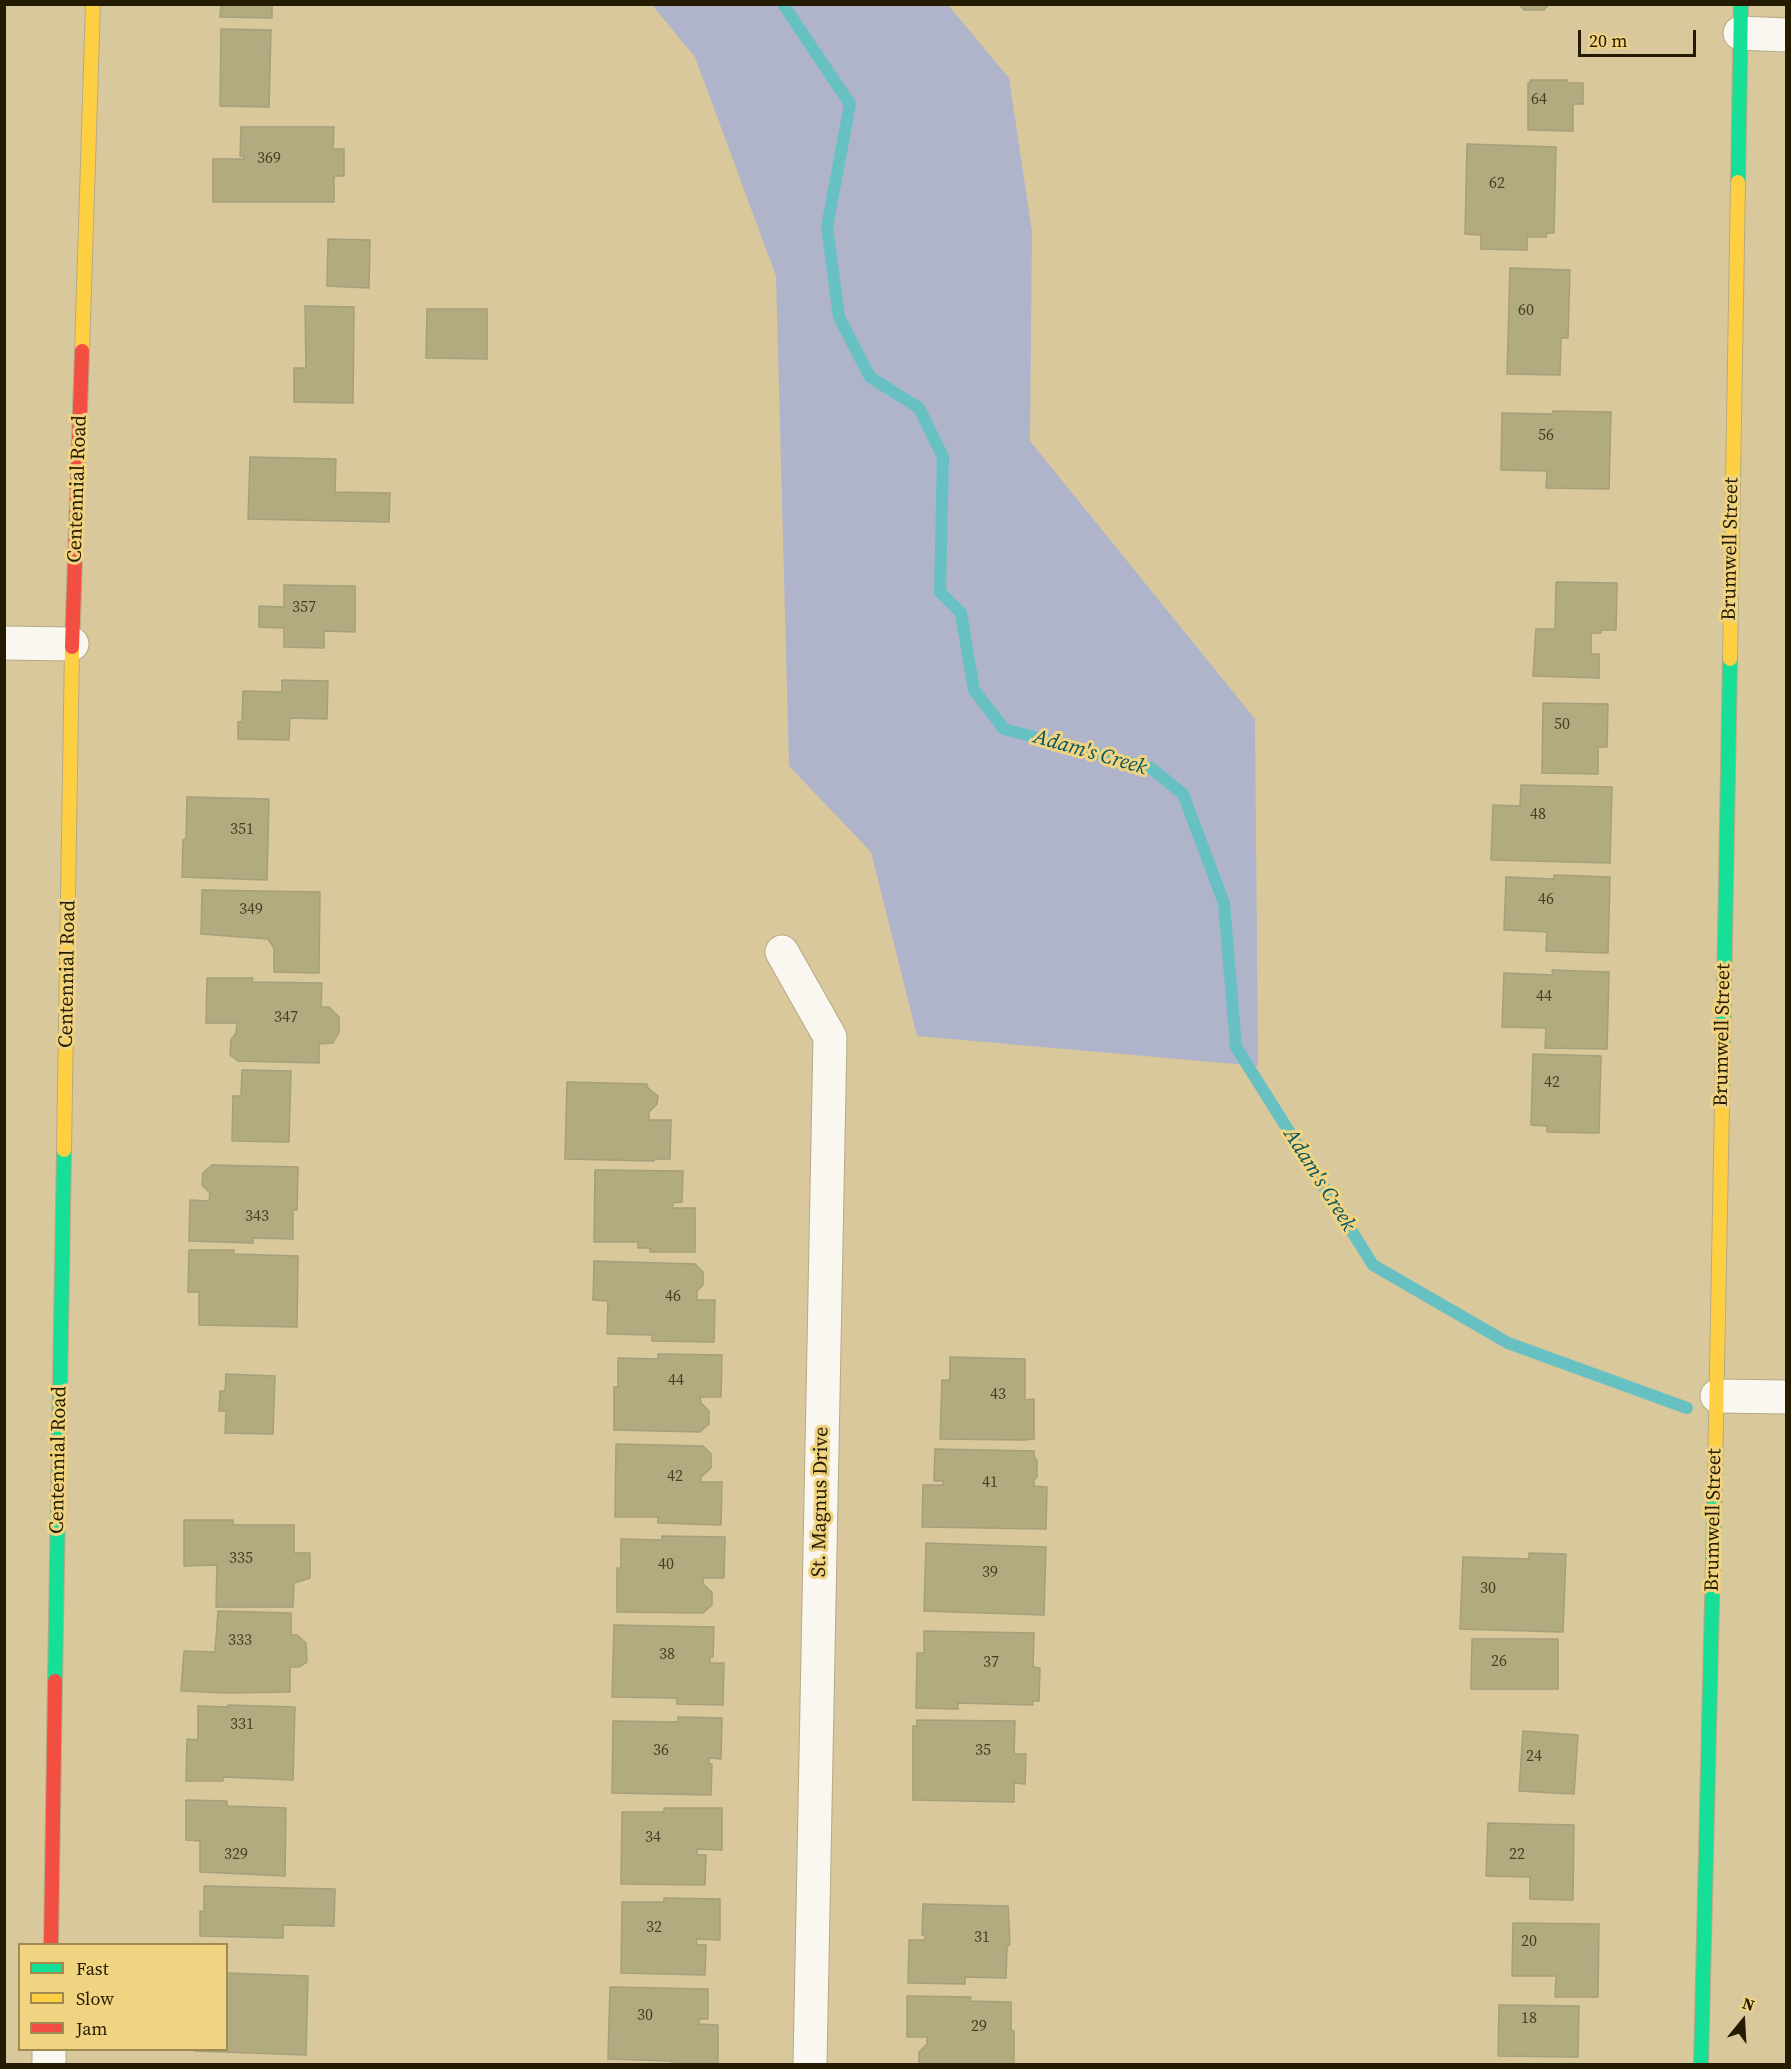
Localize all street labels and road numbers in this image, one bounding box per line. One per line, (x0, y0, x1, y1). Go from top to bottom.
street label: Centennial Road (63, 415, 93, 563)
street label: Brumwell Street (1718, 477, 1744, 621)
street label: Centennial Road (55, 900, 81, 1048)
street label: Brumwell Street (1710, 963, 1736, 1107)
street label: Centennial Road (46, 1386, 72, 1534)
street label: St. Magnus Drive (808, 1427, 834, 1577)
street label: Brumwell Street (1701, 1448, 1727, 1592)

